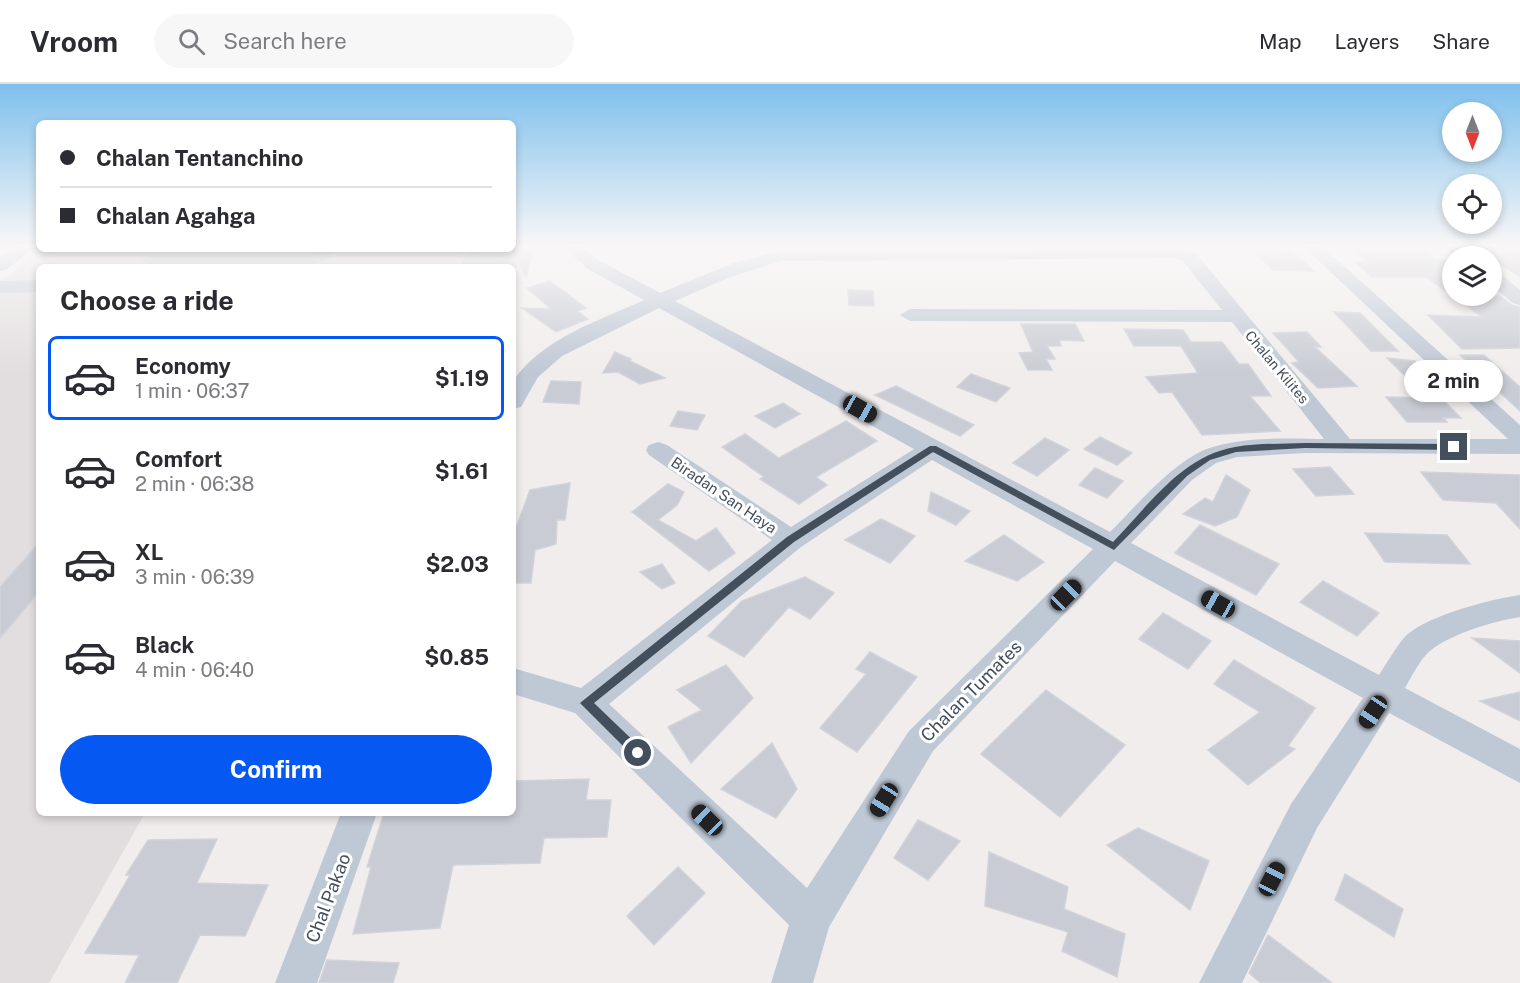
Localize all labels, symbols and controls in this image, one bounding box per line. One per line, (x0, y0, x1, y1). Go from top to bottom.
search box (154, 14, 574, 68)
text: Vroom (30, 25, 118, 58)
icon: search (175, 25, 208, 58)
text: Search here (223, 28, 347, 54)
text: Map (1259, 29, 1302, 54)
text: Layers (1335, 29, 1399, 54)
text: Share (1432, 29, 1490, 54)
north arrow (1442, 102, 1502, 162)
map controls (1442, 102, 1502, 306)
text: Chalan Tentanchino (96, 145, 303, 171)
button: locate (1442, 174, 1502, 234)
text: Chalan Agahga (96, 203, 255, 229)
button: layers (1442, 246, 1502, 306)
text: Choose a ride (60, 284, 234, 316)
street label: Chalan Kilites (1242, 327, 1312, 407)
icon: car (63, 351, 117, 405)
text: Economy (135, 353, 231, 379)
callout: 2 min (1404, 360, 1504, 402)
text: $1.19 (435, 365, 489, 391)
text: 2 min (1427, 369, 1480, 393)
text: 1 min · 06:37 (135, 379, 249, 403)
car (840, 392, 880, 426)
route end (1440, 433, 1467, 460)
icon: car (63, 444, 117, 498)
text: Comfort (135, 446, 222, 472)
street label: Biradan San Haya (668, 453, 780, 537)
text: $1.61 (435, 458, 489, 484)
text: 2 min · 06:38 (135, 472, 254, 496)
icon: car (63, 537, 117, 591)
text: XL (135, 539, 163, 565)
text: $2.03 (425, 551, 489, 577)
text: 3 min · 06:39 (135, 565, 255, 589)
car (1047, 576, 1085, 614)
car (1198, 587, 1238, 621)
icon: car (63, 630, 117, 684)
text: Black (135, 632, 194, 658)
street label: Chalan Tumates (916, 636, 1026, 746)
text: $0.85 (424, 644, 489, 670)
text: 4 min · 06:40 (135, 658, 254, 682)
car (1355, 692, 1391, 732)
button: Confirm (60, 735, 492, 804)
route start (624, 739, 651, 766)
car (867, 780, 901, 820)
car (688, 801, 726, 839)
street label: Chal Pakao (301, 850, 355, 946)
car (1256, 859, 1288, 899)

